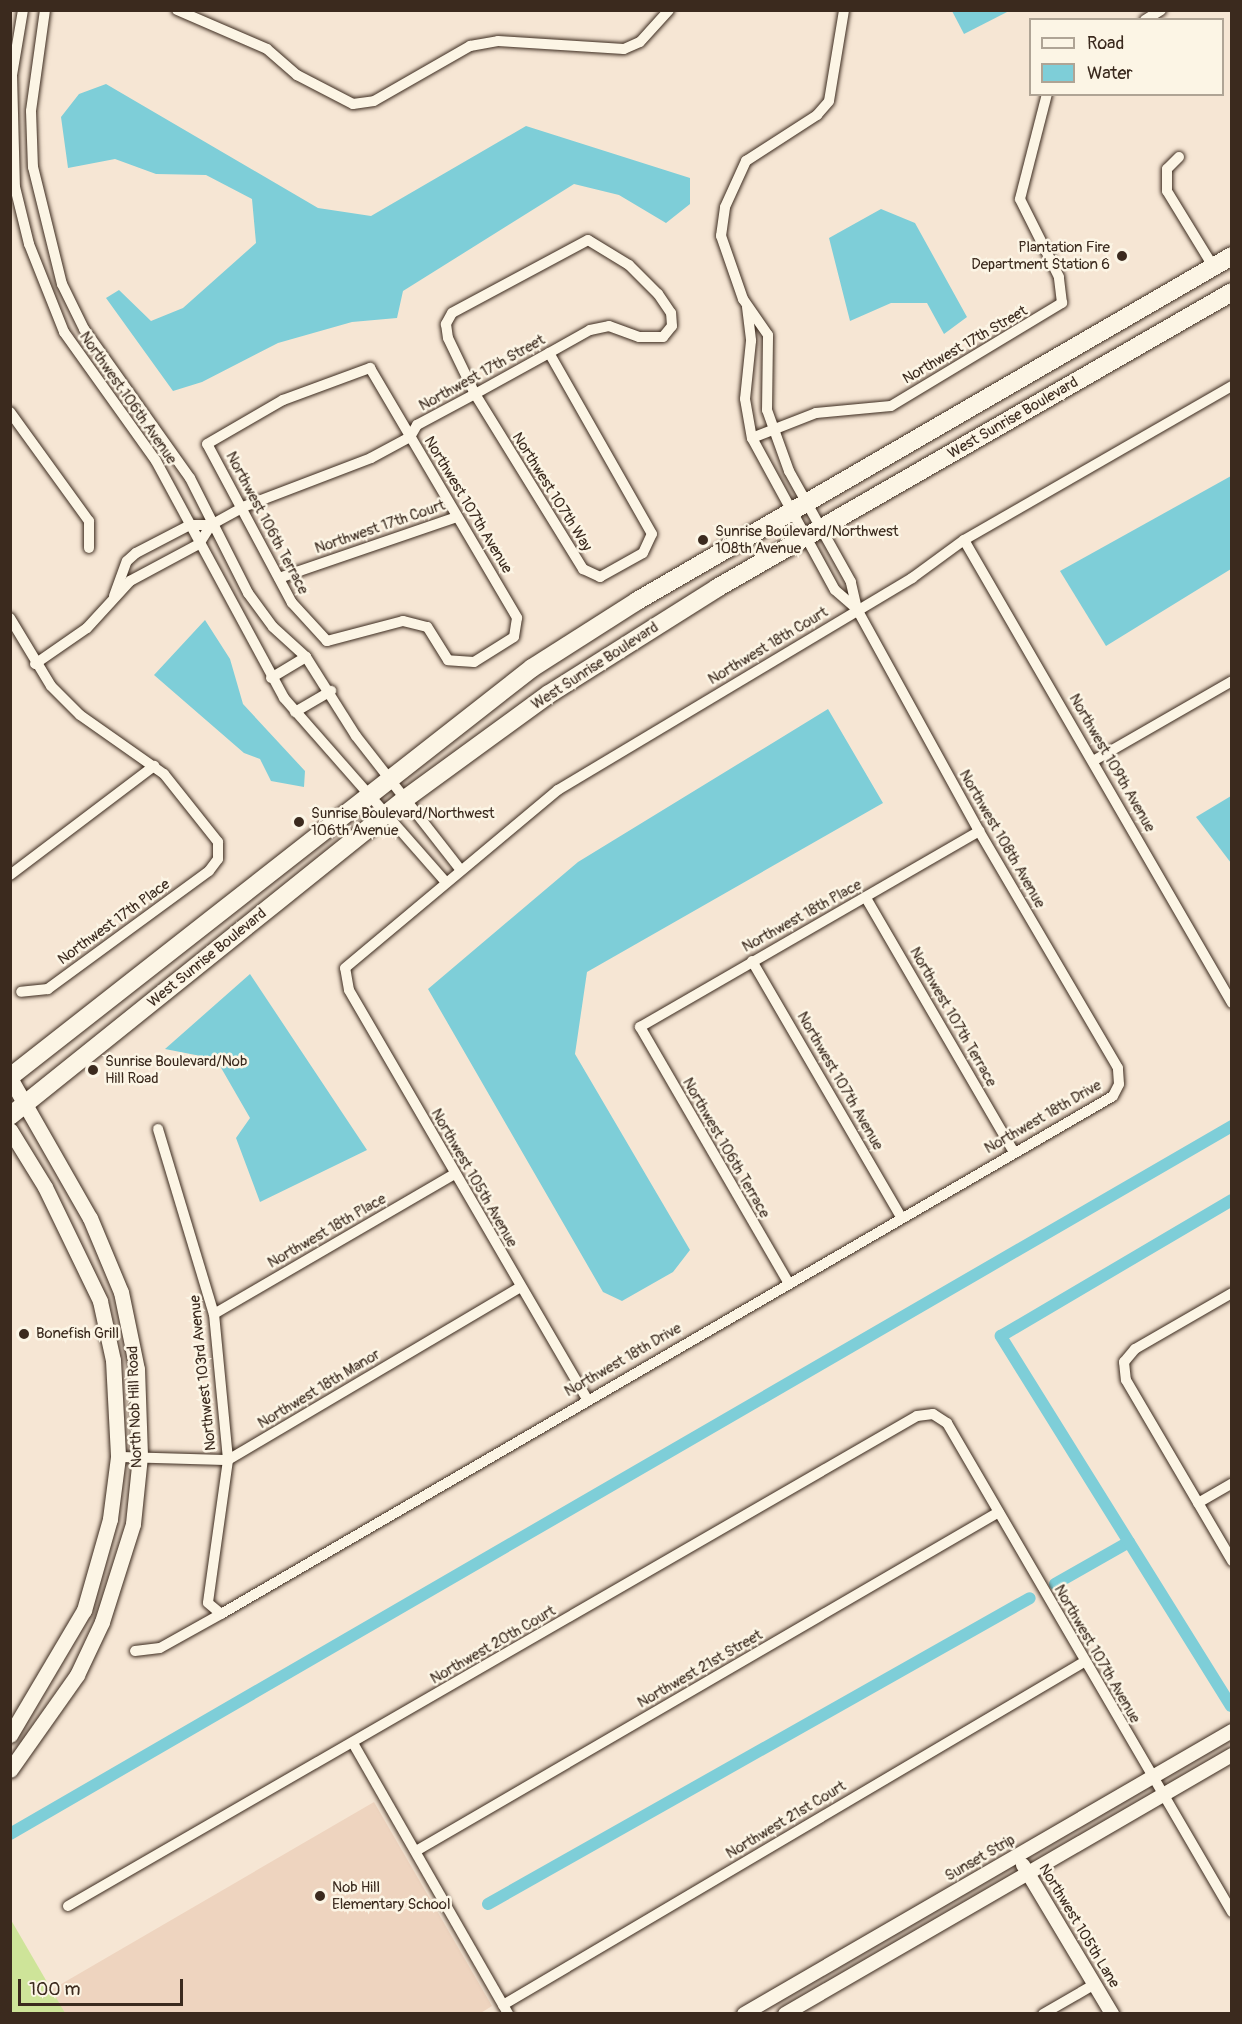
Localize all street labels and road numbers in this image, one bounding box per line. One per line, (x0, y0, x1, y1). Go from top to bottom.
street label: Northwest 17th Street (899, 302, 1031, 388)
street label: Northwest 106th Avenue (75, 328, 181, 468)
street label: Northwest 17th Street (416, 331, 548, 415)
street label: West Sunrise Boulevard (945, 373, 1081, 463)
street label: Northwest 107th Way (508, 429, 596, 555)
street label: Northwest 107th Avenue (420, 433, 516, 577)
street label: Northwest 106th Terrace (222, 449, 312, 597)
street label: Northwest 17th Court (313, 496, 447, 558)
street label: Northwest 18th Court (705, 603, 831, 689)
street label: West Sunrise Boulevard (528, 618, 662, 714)
street label: Northwest 109th Avenue (1065, 691, 1159, 835)
street label: Northwest 108th Avenue (955, 767, 1049, 911)
street label: Northwest 17th Place (54, 875, 174, 969)
street label: Northwest 18th Place (739, 876, 865, 956)
street label: West Sunrise Boulevard (144, 905, 270, 1011)
street label: Northwest 107th Terrace (906, 944, 1000, 1090)
street label: Northwest 107th Avenue (793, 1009, 887, 1153)
street label: Northwest 106th Terrace (678, 1075, 774, 1221)
street label: Northwest 18th Drive (981, 1076, 1105, 1158)
street label: Northwest 105th Avenue (427, 1106, 521, 1250)
street label: Northwest 18th Place (265, 1190, 389, 1272)
street label: Northwest 103rd Avenue (186, 1294, 220, 1452)
street label: Northwest 18th Drive (561, 1319, 685, 1401)
street label: Northwest 18th Manor (255, 1345, 383, 1433)
street label: North Nob Hill Road (124, 1346, 146, 1468)
street label: Northwest 107th Avenue (1050, 1582, 1144, 1726)
street label: Northwest 20th Court (427, 1602, 559, 1688)
street label: Northwest 21st Street (634, 1626, 766, 1712)
street label: Northwest 21st Court (723, 1777, 849, 1863)
street label: Sunset Strip (942, 1831, 1018, 1885)
street label: Northwest 105th Lane (1035, 1861, 1123, 1991)

